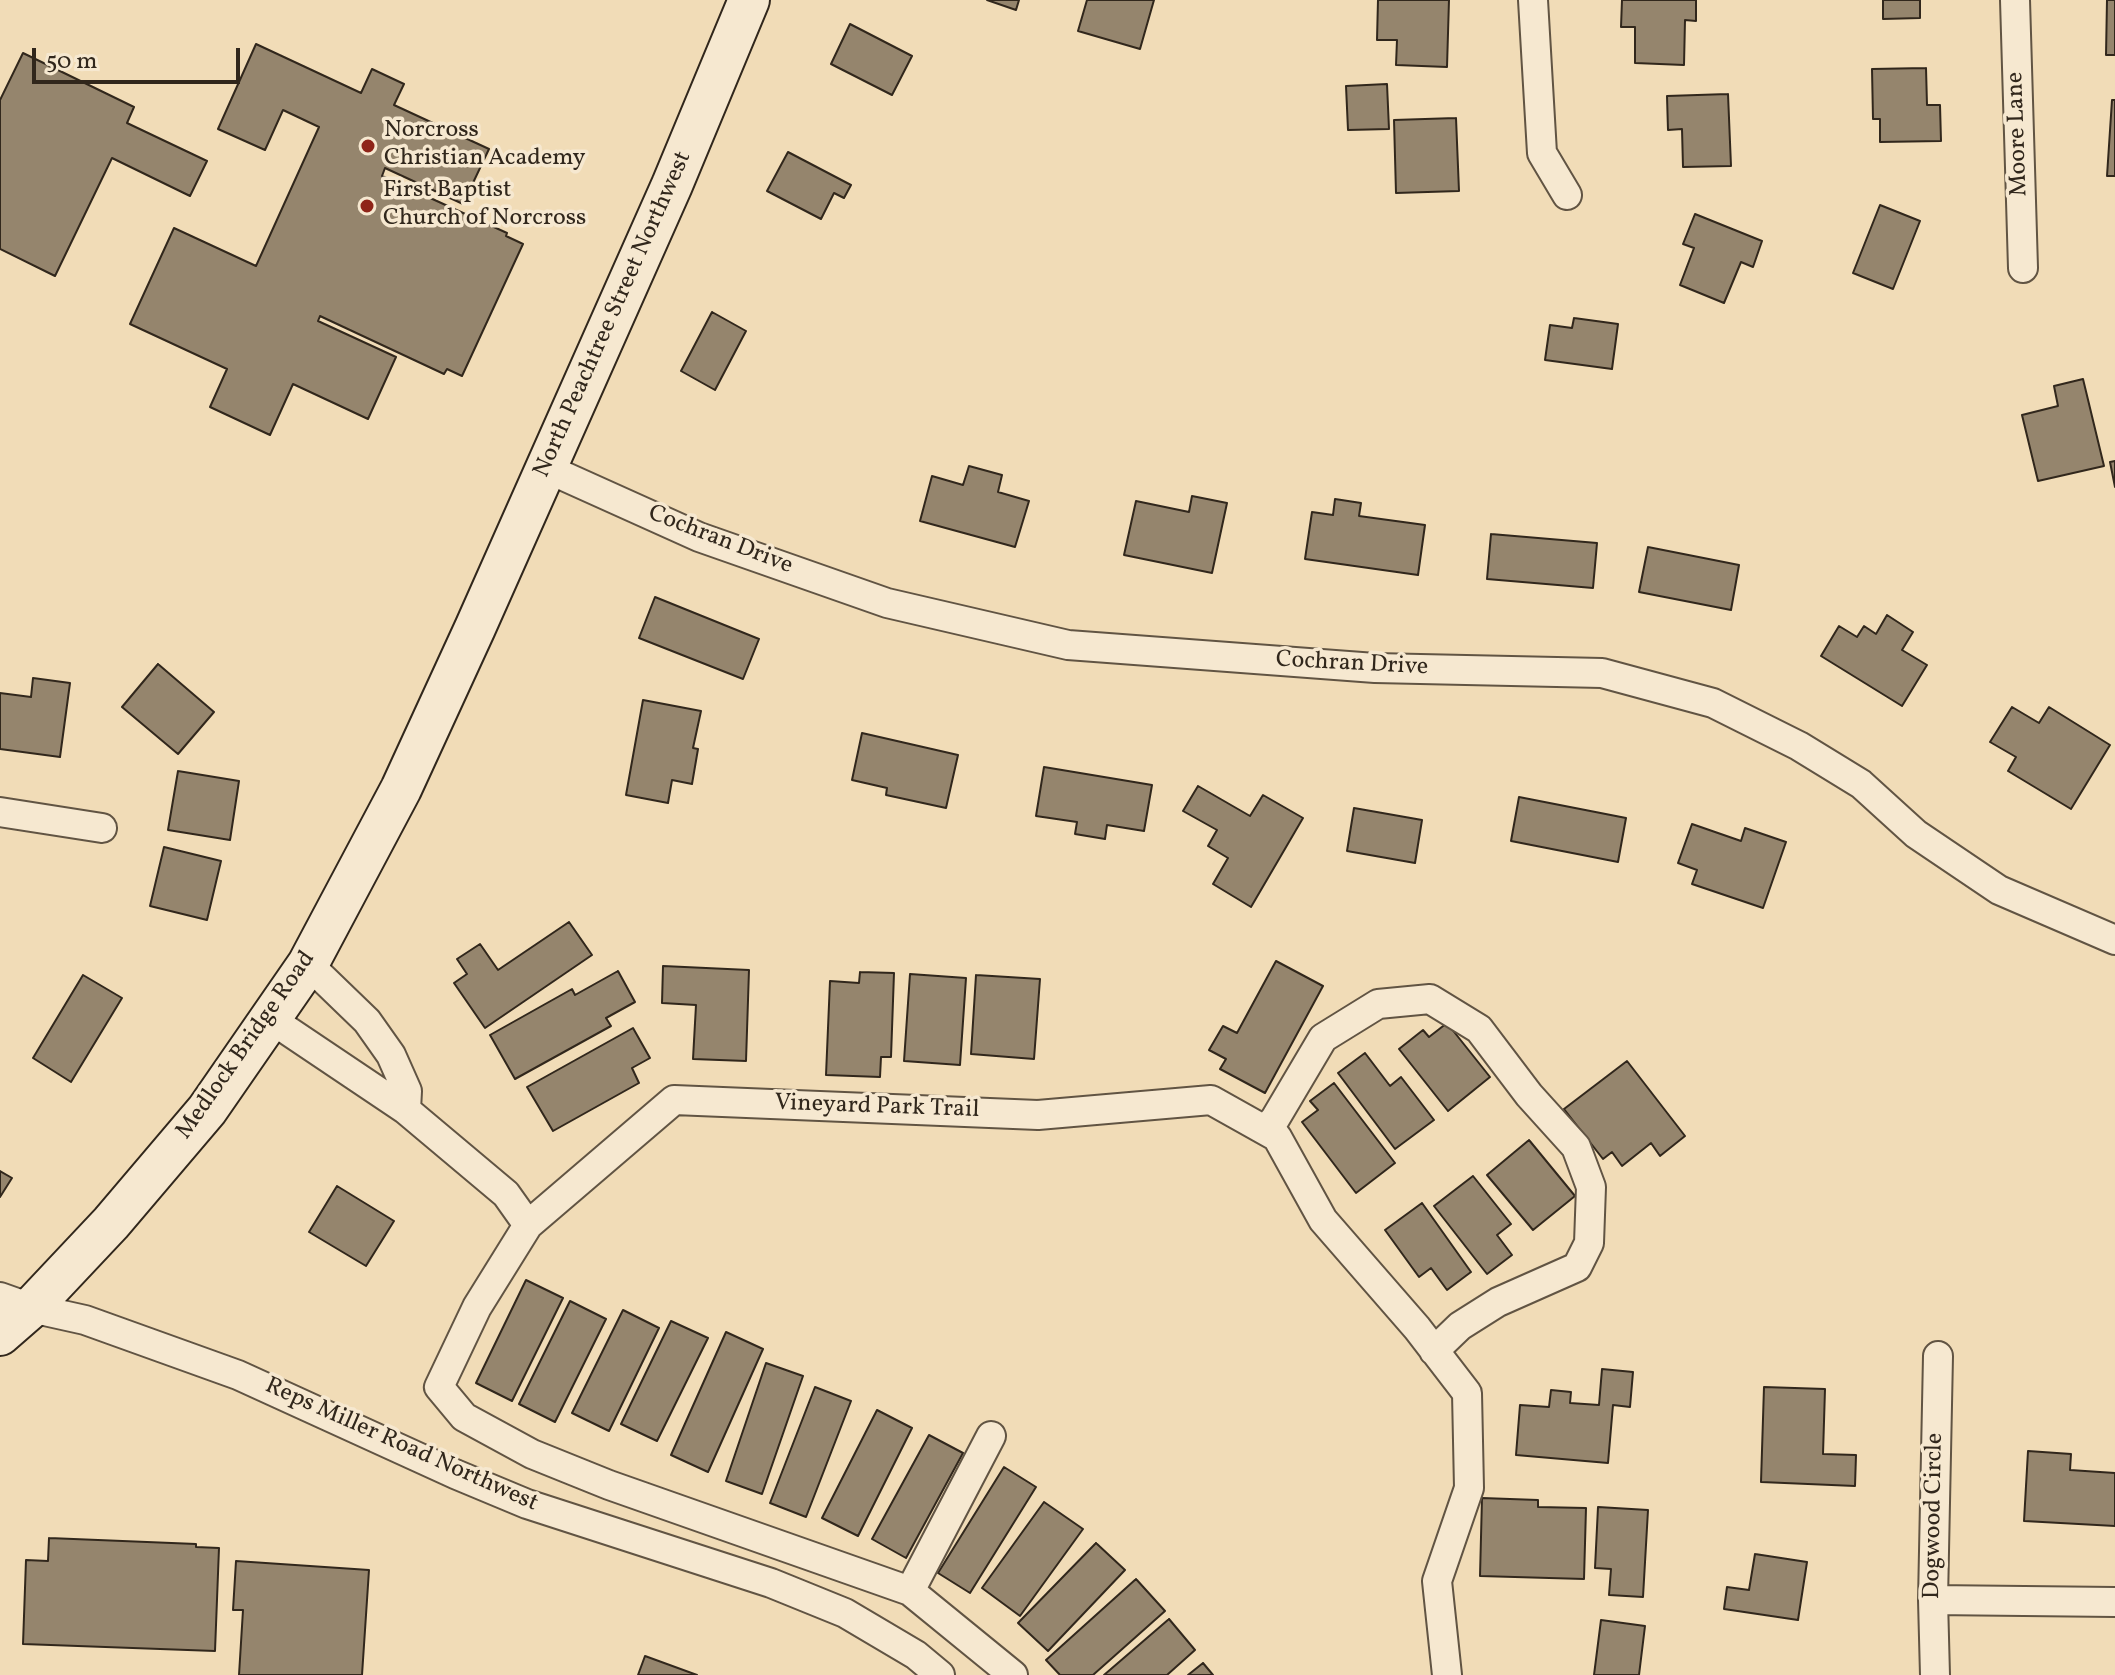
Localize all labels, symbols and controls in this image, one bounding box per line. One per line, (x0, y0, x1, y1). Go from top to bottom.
scale bar (36, 32, 244, 82)
text: 50 m (46, 45, 98, 79)
street label: Moore Lane (2002, 71, 2036, 197)
place label: Norcross Christian Academy (384, 118, 586, 174)
marker: Norcross Christian Academy (359, 137, 377, 155)
street label: North Peachtree Street Northwest (529, 147, 699, 483)
place label: First Baptist Church of Norcross (383, 178, 586, 234)
marker: First Baptist Church of Norcross (358, 197, 376, 215)
street label: Cochran Drive (644, 500, 796, 582)
street label: Cochran Drive (1275, 647, 1429, 683)
street label: Medlock Bridge Road (171, 946, 323, 1146)
street label: Vineyard Park Trail (774, 1090, 980, 1126)
street label: Reps Miller Road Northwest (260, 1373, 542, 1519)
street label: Dogwood Circle (1919, 1433, 1951, 1599)

